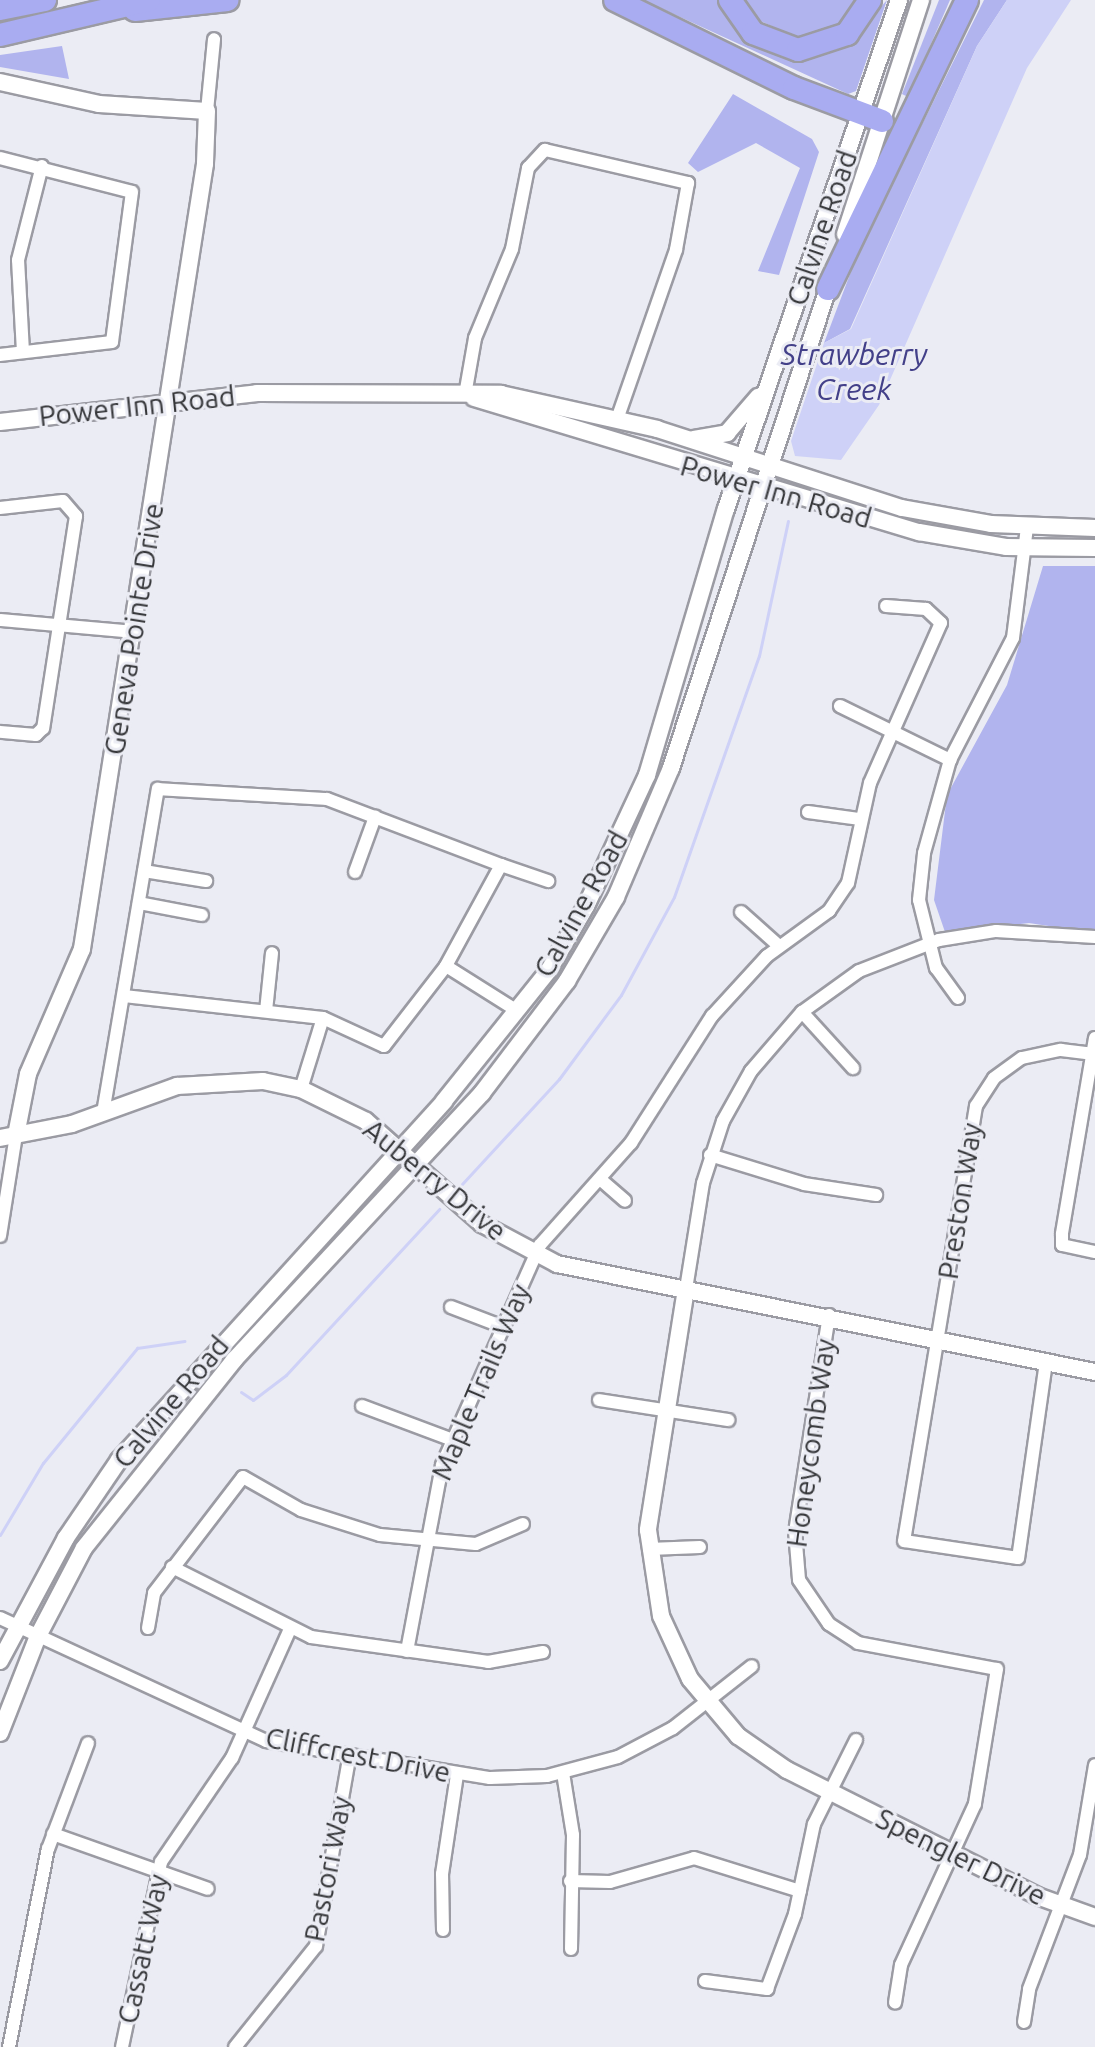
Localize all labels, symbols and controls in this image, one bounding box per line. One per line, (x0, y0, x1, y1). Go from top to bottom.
street label: Calvine Road (780, 146, 864, 310)
water label: Strawberry Creek (781, 336, 927, 406)
street label: Power Inn Road (37, 379, 237, 433)
street label: Power Inn Road (677, 449, 875, 535)
street label: Geneva Pointe Drive (97, 501, 171, 757)
street label: Calvine Road (527, 825, 635, 983)
street label: Auberry Drive (357, 1112, 513, 1248)
street label: Preston Way (931, 1120, 989, 1282)
street label: Maple Trails Way (425, 1279, 537, 1485)
street label: Calvine Road (106, 1329, 236, 1475)
street label: Honeycomb Way (780, 1337, 842, 1549)
street label: Cliffcrest Drive (263, 1721, 453, 1789)
street label: Pastori Way (297, 1793, 359, 1945)
street label: Spengler Drive (871, 1801, 1051, 1913)
street label: Cassatt Way (111, 1871, 175, 2027)

